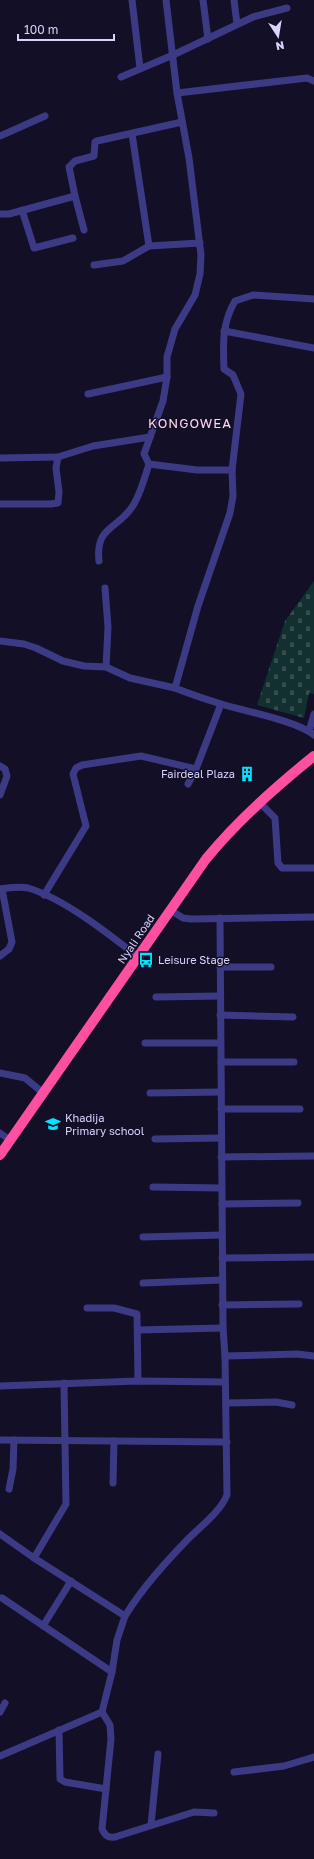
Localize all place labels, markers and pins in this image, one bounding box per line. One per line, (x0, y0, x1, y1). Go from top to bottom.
building icon: Fairdeal Plaza (238, 765, 256, 783)
place label: Fairdeal Plaza (161, 767, 235, 780)
bus stop icon: Leisure Stage (137, 951, 155, 969)
place label: Leisure Stage (158, 953, 230, 966)
place label: Khadija Primary school (65, 1111, 145, 1137)
school or university icon: Khadija Primary school (44, 1115, 62, 1133)

